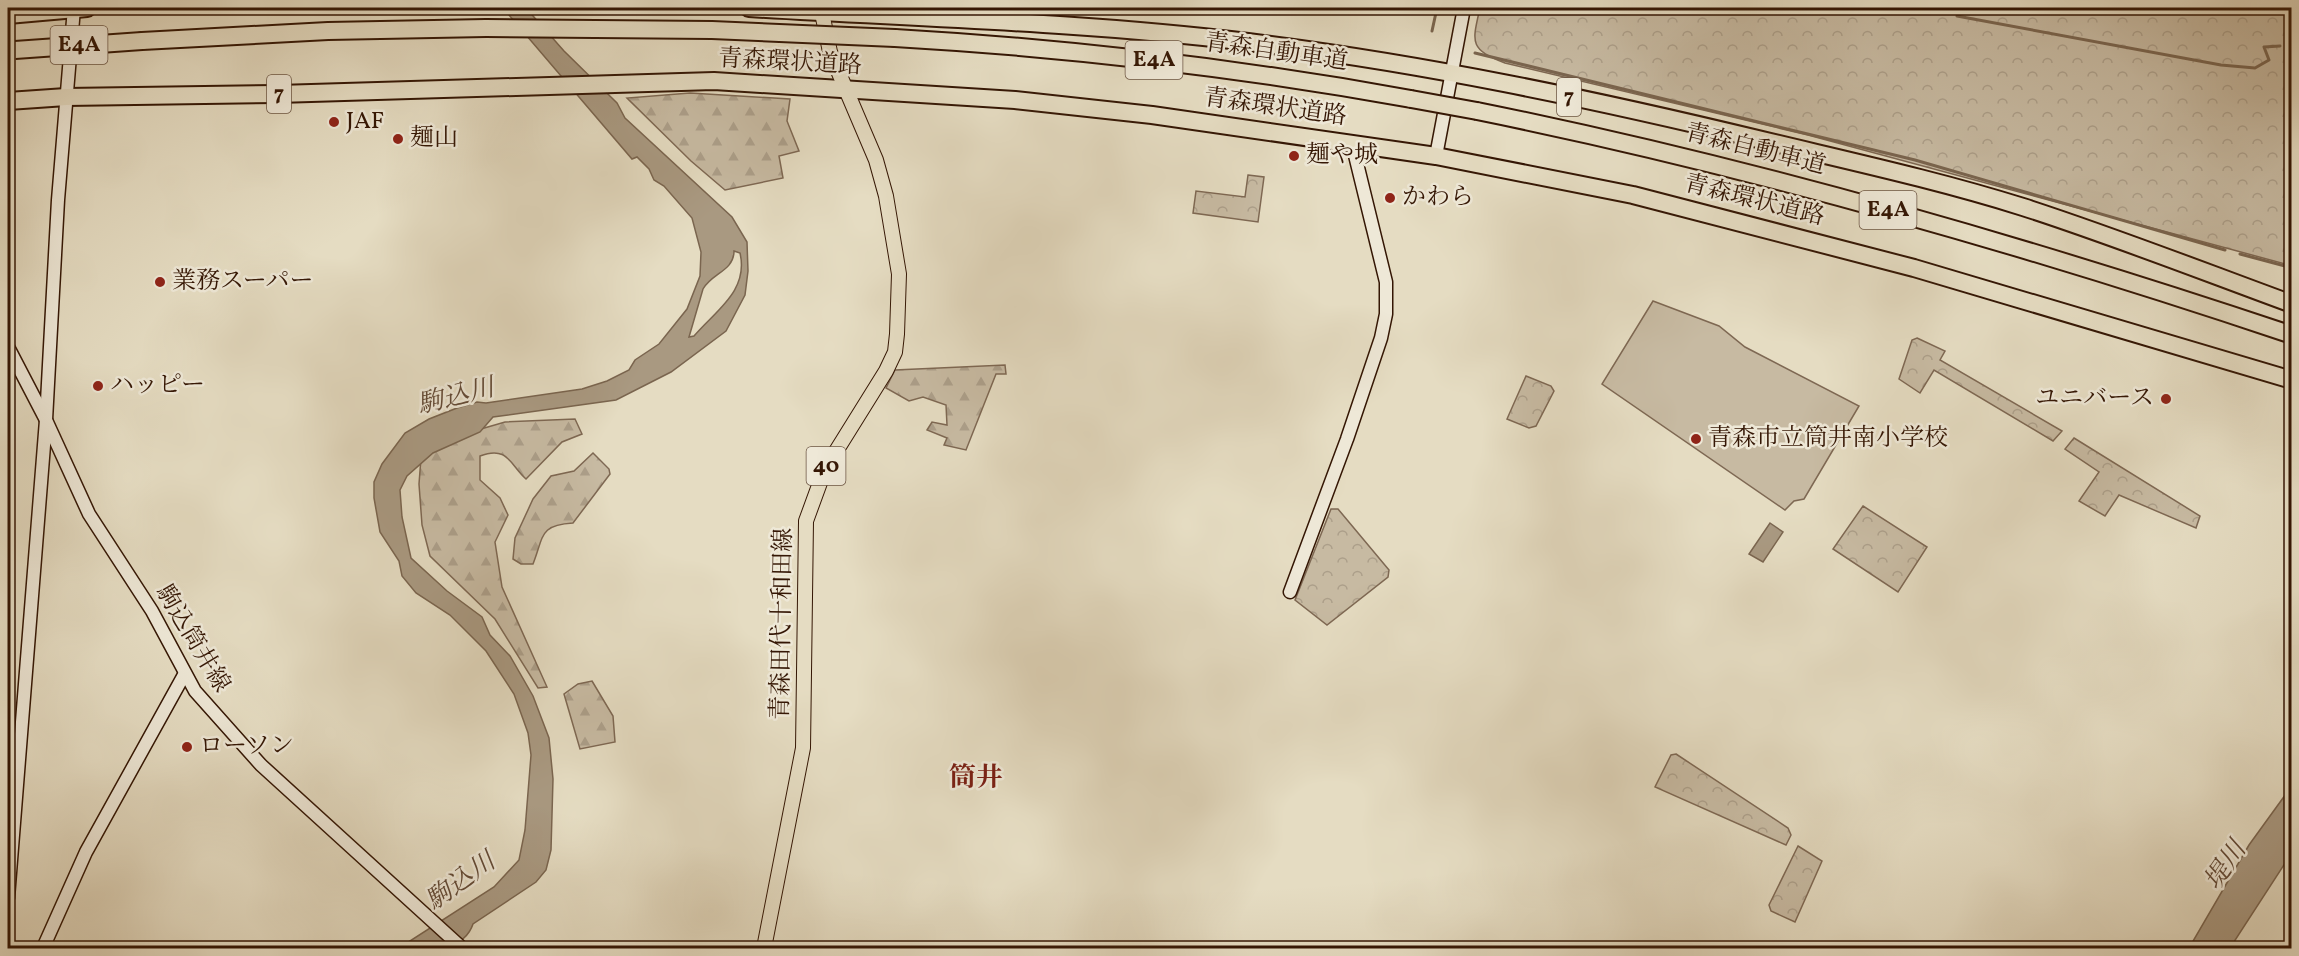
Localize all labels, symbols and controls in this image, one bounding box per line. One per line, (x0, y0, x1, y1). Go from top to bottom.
road number: E4A (50, 26, 107, 64)
street label: 青森自動車道 (1202, 26, 1350, 80)
road number: E4A (1126, 41, 1182, 79)
street label: 青森環状道路 (717, 42, 863, 84)
road number: 7 (267, 75, 291, 113)
road number: 7 (1557, 78, 1581, 116)
street label: 青森環状道路 (1201, 81, 1349, 135)
place label: JAF (346, 105, 384, 139)
marker: JAF (327, 115, 341, 129)
street label: 青森自動車道 (1681, 116, 1829, 184)
place label: 麺山 (410, 122, 458, 156)
marker: 麺山 (391, 132, 405, 146)
place label: 麺や城 (1306, 139, 1378, 173)
marker: 麺や城 (1287, 149, 1301, 163)
street label: 青森環状道路 (1680, 167, 1828, 235)
place label: かわら (1402, 181, 1474, 215)
marker: かわら (1383, 191, 1397, 205)
road number: E4A (1860, 191, 1916, 229)
place label: 業務スーパー (172, 265, 314, 299)
marker: 業務スーパー (153, 275, 167, 289)
place label: ハッピー (110, 369, 205, 403)
water label: 駒込川 (414, 369, 501, 424)
marker: ハッピー (91, 379, 105, 393)
place label: ユニバース (2035, 382, 2154, 416)
marker: ユニバース (2159, 392, 2173, 406)
place label: 青森市立筒井南小学校 (1708, 422, 1948, 456)
marker: 青森市立筒井南小学校 (1689, 432, 1703, 446)
road number: 40 (806, 447, 846, 485)
street label: 青森田代十和田線 (764, 528, 802, 720)
street label: 駒込筒井線 (147, 579, 237, 699)
place label: ローソン (199, 730, 294, 764)
marker: ローソン (180, 740, 194, 754)
district label: 筒井 (949, 760, 1003, 798)
water label: 堤川 (2197, 832, 2257, 898)
water label: 駒込川 (419, 843, 506, 919)

